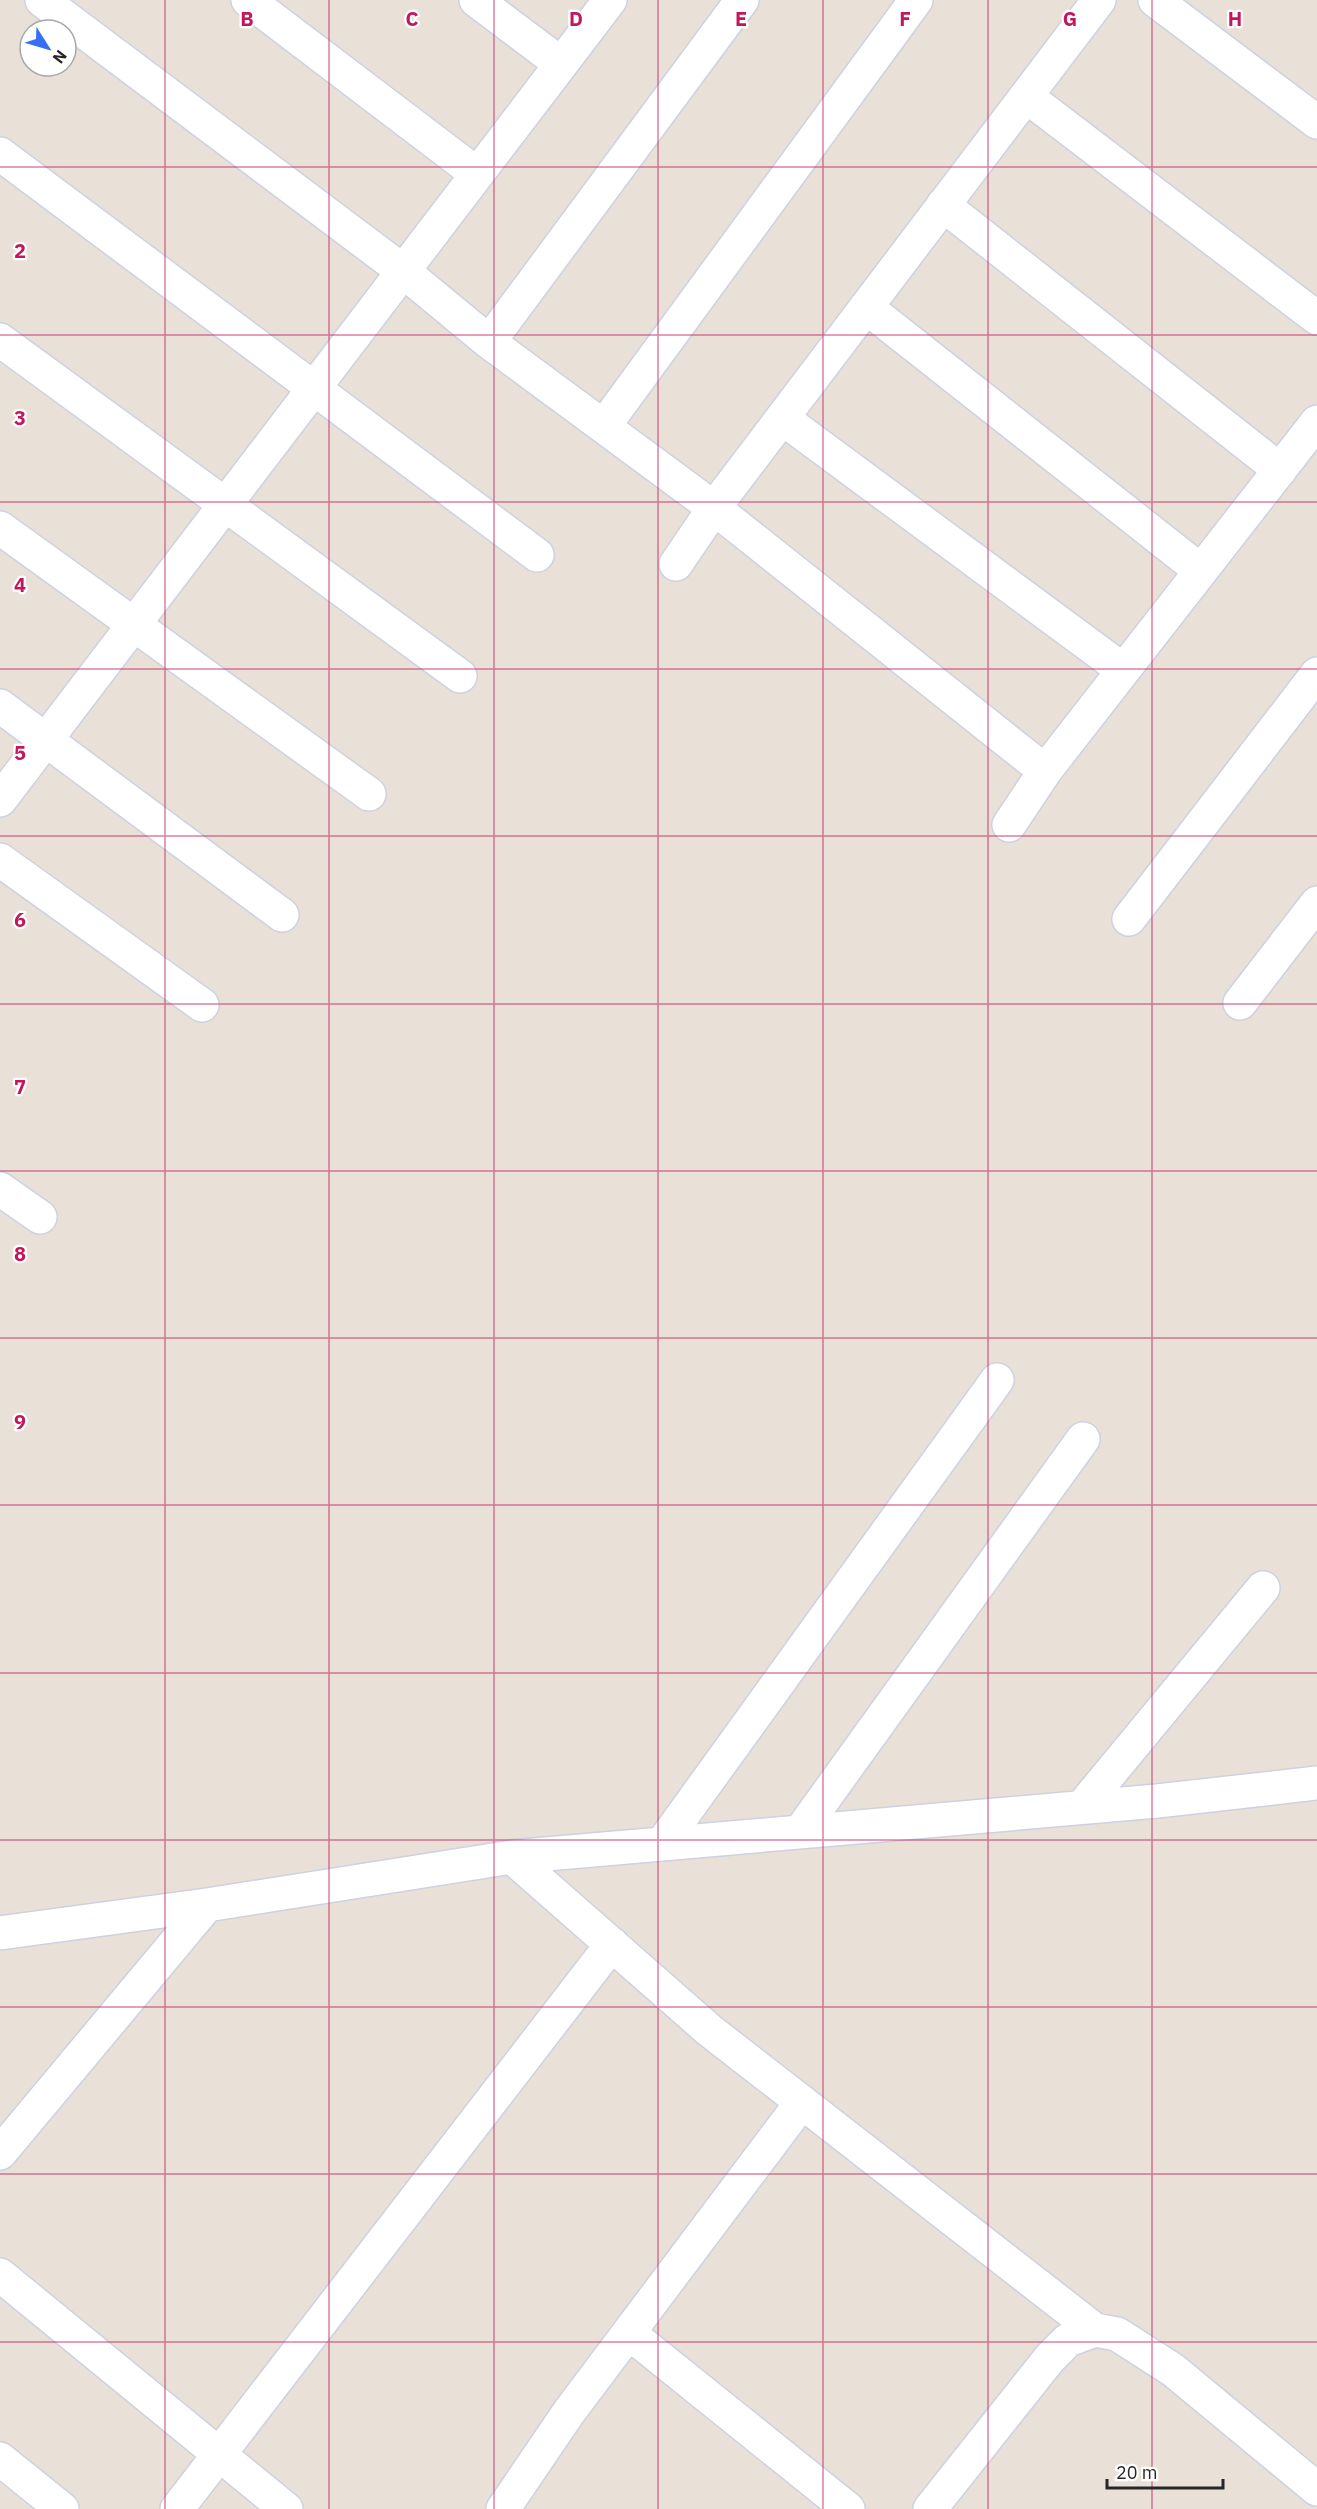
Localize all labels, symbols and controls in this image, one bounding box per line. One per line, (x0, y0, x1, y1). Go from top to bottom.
text: B (240, 5, 254, 32)
text: C (405, 5, 419, 32)
text: D (569, 5, 583, 32)
text: E (735, 5, 747, 32)
text: F (899, 5, 911, 32)
text: G (1063, 5, 1077, 32)
text: H (1228, 5, 1242, 32)
north arrow (18, 18, 78, 78)
text: N (49, 46, 71, 68)
text: 2 (14, 237, 26, 264)
text: 3 (14, 404, 26, 431)
text: 4 (14, 571, 26, 598)
text: 5 (14, 739, 26, 766)
text: 6 (14, 906, 26, 933)
text: 7 (14, 1073, 26, 1100)
text: 8 (14, 1240, 26, 1267)
text: 9 (14, 1408, 26, 1435)
scale bar (1107, 2452, 1222, 2490)
text: 20 m (1116, 2461, 1158, 2484)

